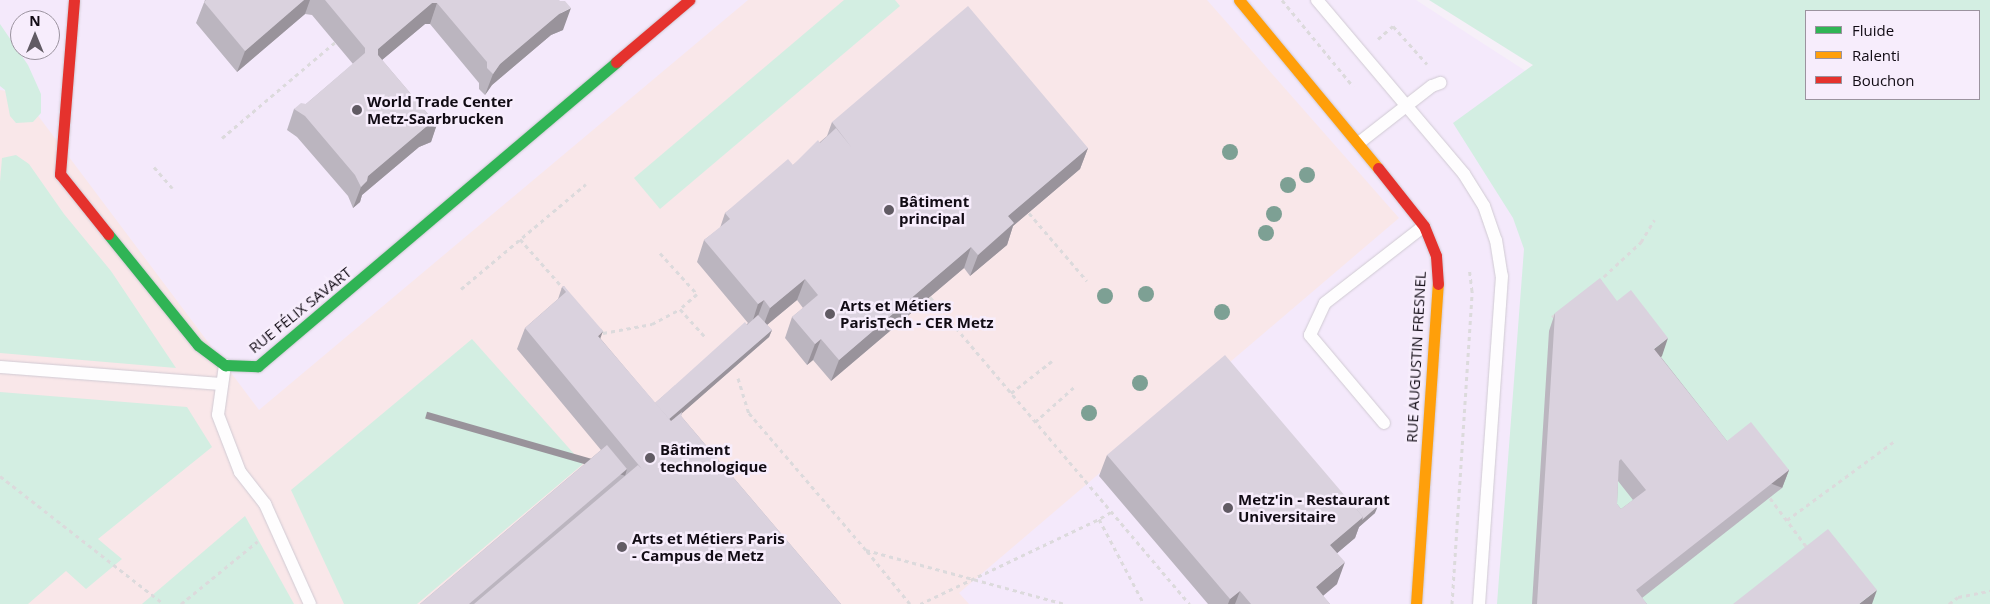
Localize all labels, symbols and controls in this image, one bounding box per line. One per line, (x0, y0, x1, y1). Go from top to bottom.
north arrow (10, 10, 60, 60)
legend (1805, 10, 1980, 100)
text: N (29, 11, 41, 30)
text: Fluide (1852, 20, 1894, 40)
text: Ralenti (1852, 45, 1900, 65)
text: Bouchon (1852, 70, 1915, 90)
place label: World Trade Center Metz-Saarbrucken (367, 92, 513, 127)
marker: World Trade Center Metz-Saarbrucken (351, 104, 363, 116)
place label: Bâtiment principal (899, 192, 969, 227)
marker: Bâtiment principal (883, 204, 895, 216)
street label: RUE FÉLIX SAVART (245, 263, 355, 357)
street label: RUE AUGUSTIN FRESNEL (1403, 271, 1429, 443)
place label: Arts et Métiers ParisTech - CER Metz (840, 296, 994, 331)
marker: Arts et Métiers ParisTech - CER Metz (824, 308, 836, 320)
place label: Bâtiment technologique (660, 440, 767, 475)
marker: Bâtiment technologique (644, 452, 656, 464)
place label: Metz'in - Restaurant Universitaire (1238, 490, 1390, 525)
marker: Metz'in - Restaurant Universitaire (1222, 502, 1234, 514)
place label: Arts et Métiers Paris - Campus de Metz (632, 529, 785, 564)
marker: Arts et Métiers Paris - Campus de Metz (616, 541, 628, 553)

